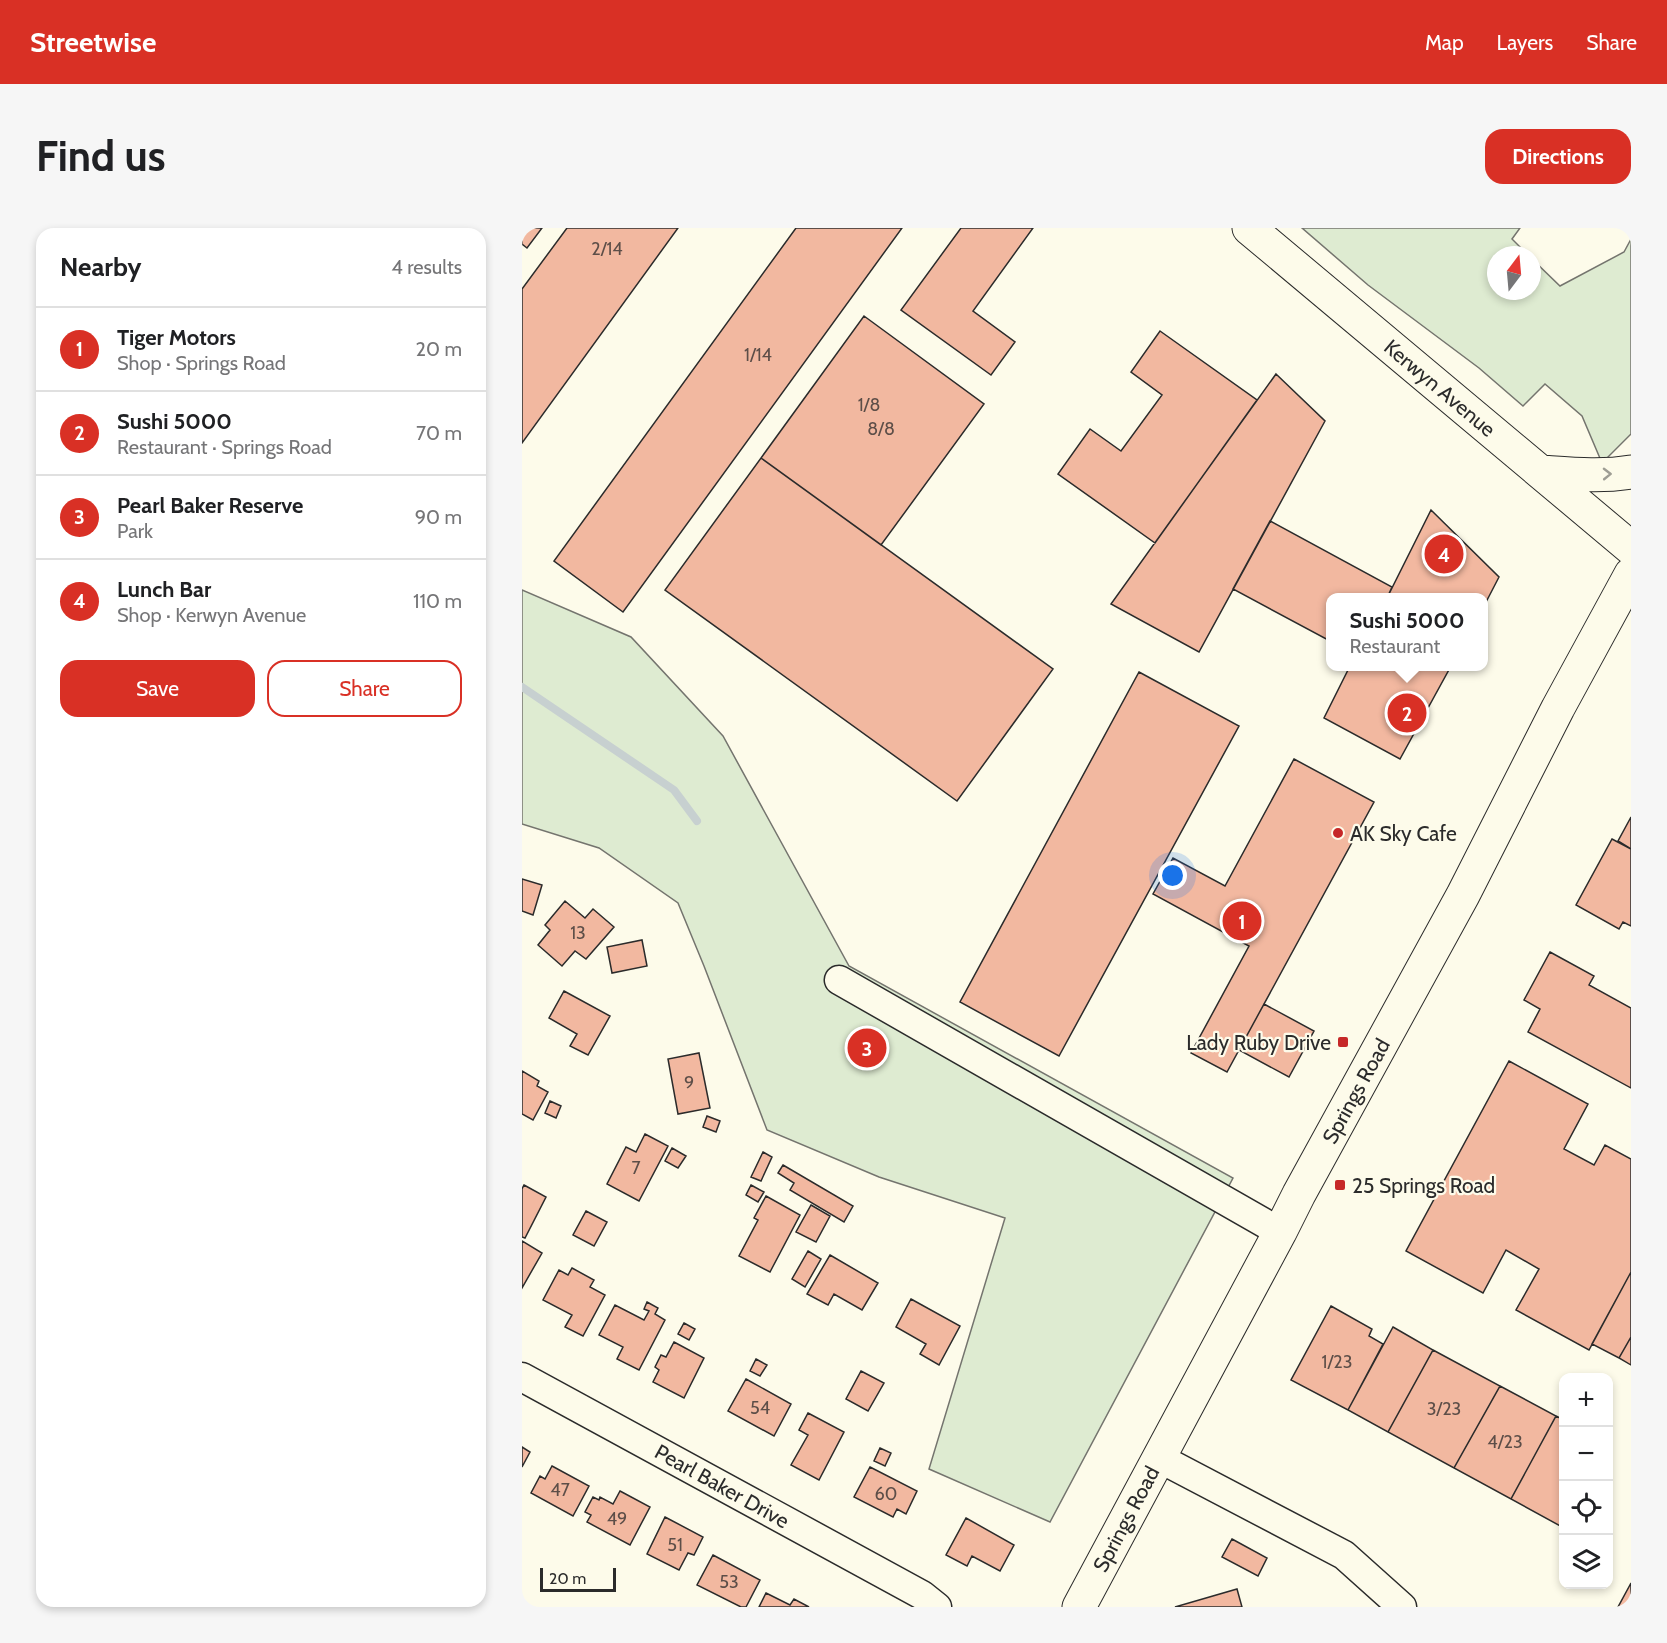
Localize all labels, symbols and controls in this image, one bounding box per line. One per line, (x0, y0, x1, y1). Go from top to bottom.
text: Streetwise (30, 25, 156, 59)
text: Map (1425, 30, 1464, 55)
text: Layers (1497, 30, 1553, 55)
text: Share (1586, 30, 1637, 55)
button: Directions (1485, 129, 1631, 184)
text: Find us (36, 130, 165, 182)
house number: 2/14 (591, 238, 623, 260)
north arrow (1487, 246, 1541, 300)
text: Nearby (60, 251, 141, 283)
text: 4 results (391, 255, 462, 279)
text: Tiger Motors (117, 324, 236, 351)
street label: Kerwyn Avenue (1379, 334, 1501, 442)
text: 1 (76, 337, 83, 361)
text: 20 m (416, 337, 462, 361)
house number: 1/14 (744, 344, 772, 366)
text: Shop · Springs Road (117, 351, 286, 375)
house number: 1/8 (858, 394, 880, 416)
text: Sushi 5000 (117, 408, 232, 435)
house number: 8/8 (867, 418, 895, 440)
text: 2 (74, 421, 85, 445)
text: 70 m (416, 421, 462, 445)
text: Restaurant · Springs Road (117, 435, 332, 459)
one-way arrow (1603, 468, 1612, 480)
text: Pearl Baker Reserve (117, 492, 303, 519)
text: 3 (74, 505, 85, 529)
text: 90 m (415, 505, 462, 529)
text: Park (117, 519, 153, 543)
pin: 4 (1424, 532, 1464, 576)
text: Lunch Bar (117, 576, 211, 603)
text: 4 (73, 589, 86, 613)
text: 110 m (413, 589, 462, 613)
popup (1326, 593, 1488, 671)
text: Shop · Kerwyn Avenue (117, 603, 306, 627)
text: Sushi 5000 (1350, 607, 1464, 634)
text: Restaurant (1350, 634, 1440, 658)
button: Save (60, 660, 255, 717)
button: Share (267, 660, 462, 717)
pin: 2 (1388, 690, 1426, 736)
place label: AK Sky Cafe (1350, 821, 1457, 846)
marker: AK Sky Cafe (1331, 826, 1345, 840)
your location (1158, 861, 1187, 890)
pin: 1 (1222, 898, 1262, 944)
house number: 13 (570, 922, 586, 944)
pin: 3 (848, 1026, 886, 1070)
place label: Lady Ruby Drive (1186, 1030, 1331, 1055)
street label: Springs Road (1317, 1034, 1395, 1148)
marker: Lady Ruby Drive (1336, 1035, 1350, 1049)
house number: 9 (684, 1072, 694, 1094)
house number: 7 (631, 1157, 641, 1179)
place label: 25 Springs Road (1352, 1173, 1495, 1198)
marker: 25 Springs Road (1333, 1178, 1347, 1192)
house number: 1/23 (1322, 1351, 1352, 1373)
map controls (1559, 1373, 1613, 1589)
button: + (1559, 1373, 1613, 1427)
house number: 54 (750, 1397, 770, 1419)
house number: 3/23 (1427, 1398, 1461, 1420)
button: − (1559, 1427, 1613, 1481)
house number: 4/23 (1487, 1431, 1523, 1453)
street label: Pearl Baker Drive (650, 1439, 794, 1533)
street label: Springs Road (1088, 1462, 1164, 1576)
house number: 47 (550, 1479, 570, 1501)
button: locate (1559, 1481, 1613, 1535)
house number: 60 (875, 1483, 897, 1505)
house number: 49 (607, 1508, 627, 1530)
house number: 51 (667, 1534, 683, 1556)
button: layers (1559, 1535, 1613, 1589)
scale bar (540, 1565, 616, 1592)
text: 20 m (549, 1569, 586, 1588)
house number: 53 (719, 1571, 739, 1593)

